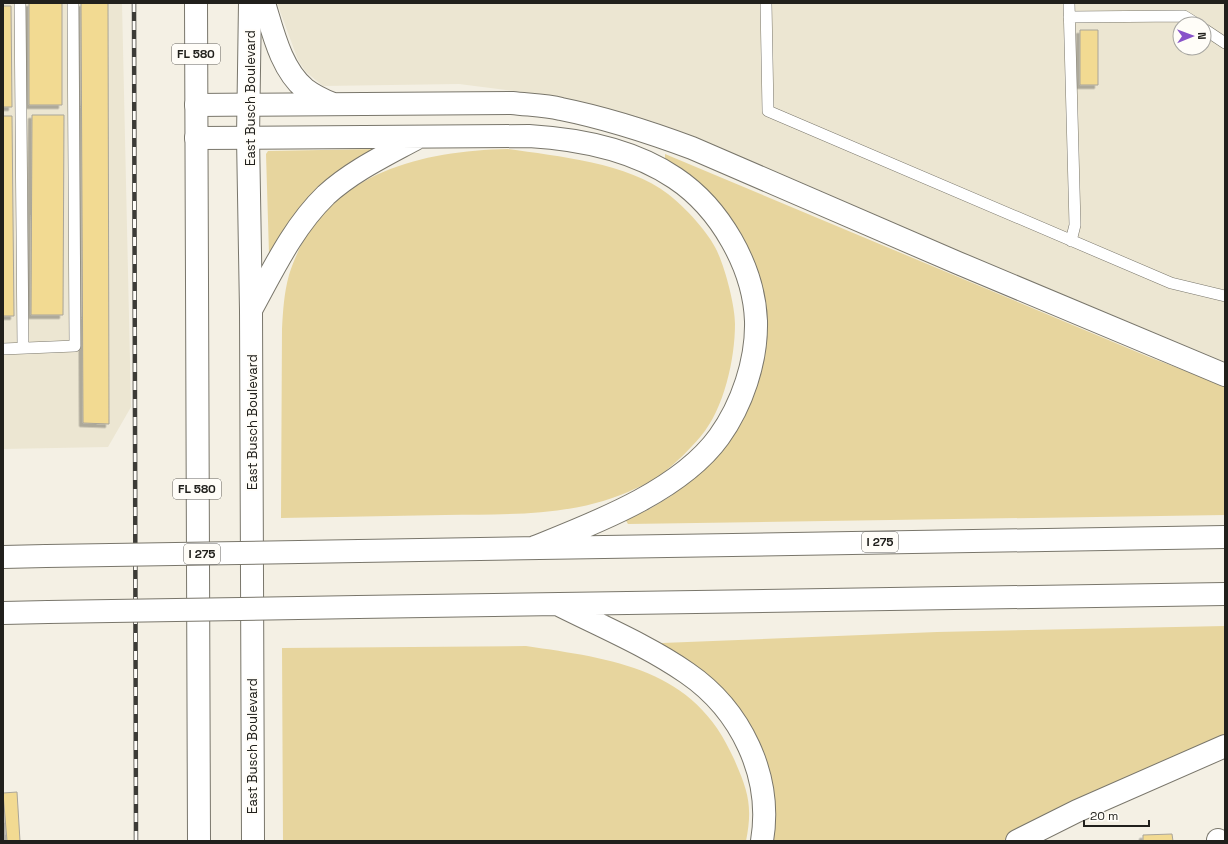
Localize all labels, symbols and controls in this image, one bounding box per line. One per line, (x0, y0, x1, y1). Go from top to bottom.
north arrow (1172, 16, 1212, 56)
street label: East Busch Boulevard (242, 30, 259, 166)
text: N (1195, 32, 1209, 40)
road number: FL 580 (172, 44, 220, 64)
street label: East Busch Boulevard (244, 354, 261, 490)
road number: FL 580 (173, 479, 221, 499)
road number: I 275 (862, 532, 898, 552)
road number: I 275 (184, 544, 220, 564)
street label: East Busch Boulevard (244, 678, 261, 814)
scale bar (1084, 802, 1149, 828)
text: 20 m (1090, 808, 1118, 824)

